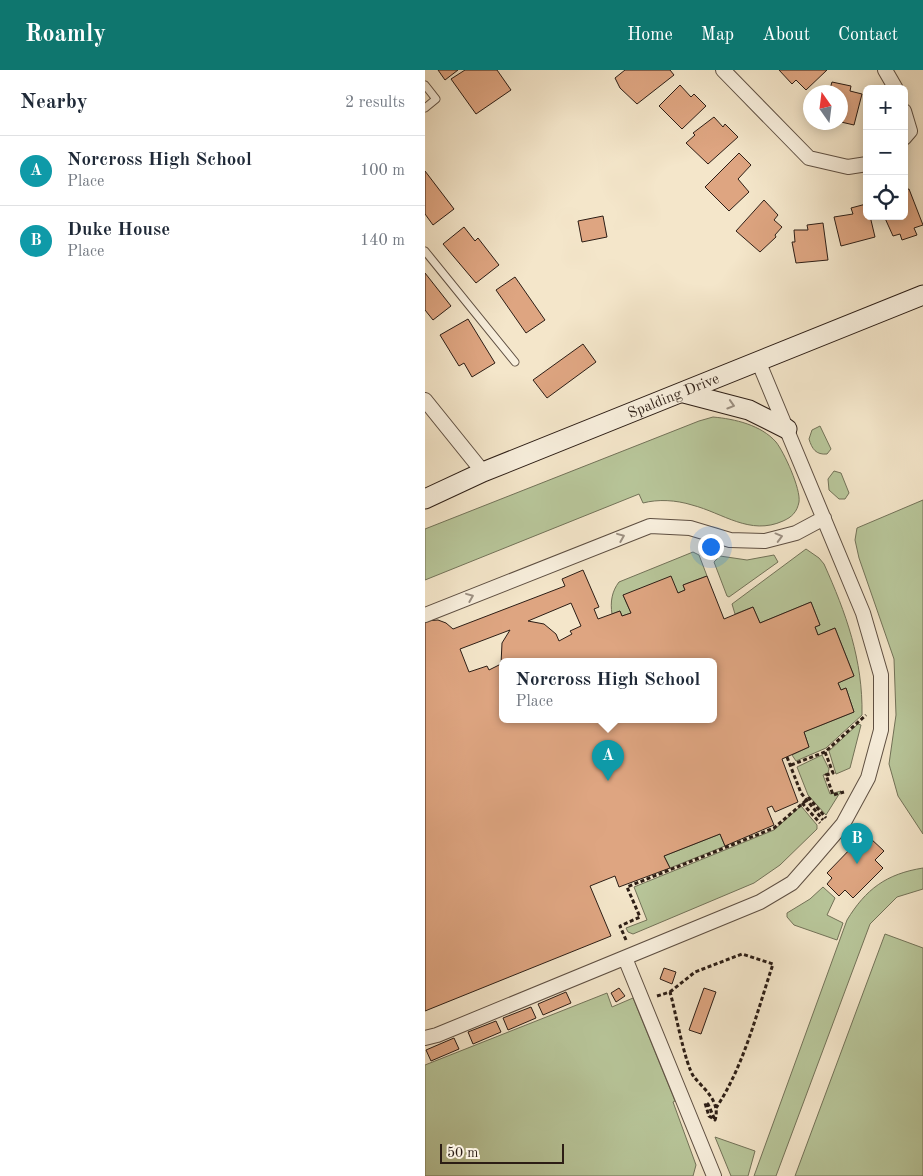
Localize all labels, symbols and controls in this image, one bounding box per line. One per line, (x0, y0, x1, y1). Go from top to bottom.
text: Roamly (25, 23, 106, 47)
text: Home (627, 26, 673, 44)
text: Map (701, 26, 734, 44)
text: About (762, 26, 810, 44)
text: Contact (838, 26, 898, 44)
north arrow (803, 85, 848, 130)
map controls (863, 85, 908, 220)
button: + (863, 85, 908, 130)
text: Nearby (20, 92, 88, 113)
text: 2 results (345, 95, 405, 111)
button: − (863, 130, 908, 175)
text: Norcross High School (67, 151, 252, 170)
text: A (30, 163, 42, 179)
text: 100 m (360, 163, 405, 179)
text: Place (67, 174, 104, 190)
button: locate (863, 175, 908, 220)
text: Duke House (67, 221, 170, 240)
text: B (30, 233, 42, 249)
text: 140 m (360, 233, 405, 249)
text: Place (67, 244, 104, 260)
street label: Spalding Drive (626, 372, 722, 422)
one-way arrow (726, 399, 734, 409)
one-way arrow (616, 533, 625, 543)
one-way arrow (775, 533, 783, 543)
your location (698, 534, 724, 560)
one-way arrow (465, 593, 474, 603)
popup (499, 658, 717, 723)
text: Norcross High School (516, 671, 700, 690)
text: Place (516, 694, 553, 710)
pin: A (592, 740, 624, 781)
pin: B (841, 823, 873, 864)
scale bar (440, 1141, 564, 1164)
text: 50 m (447, 1146, 478, 1160)

